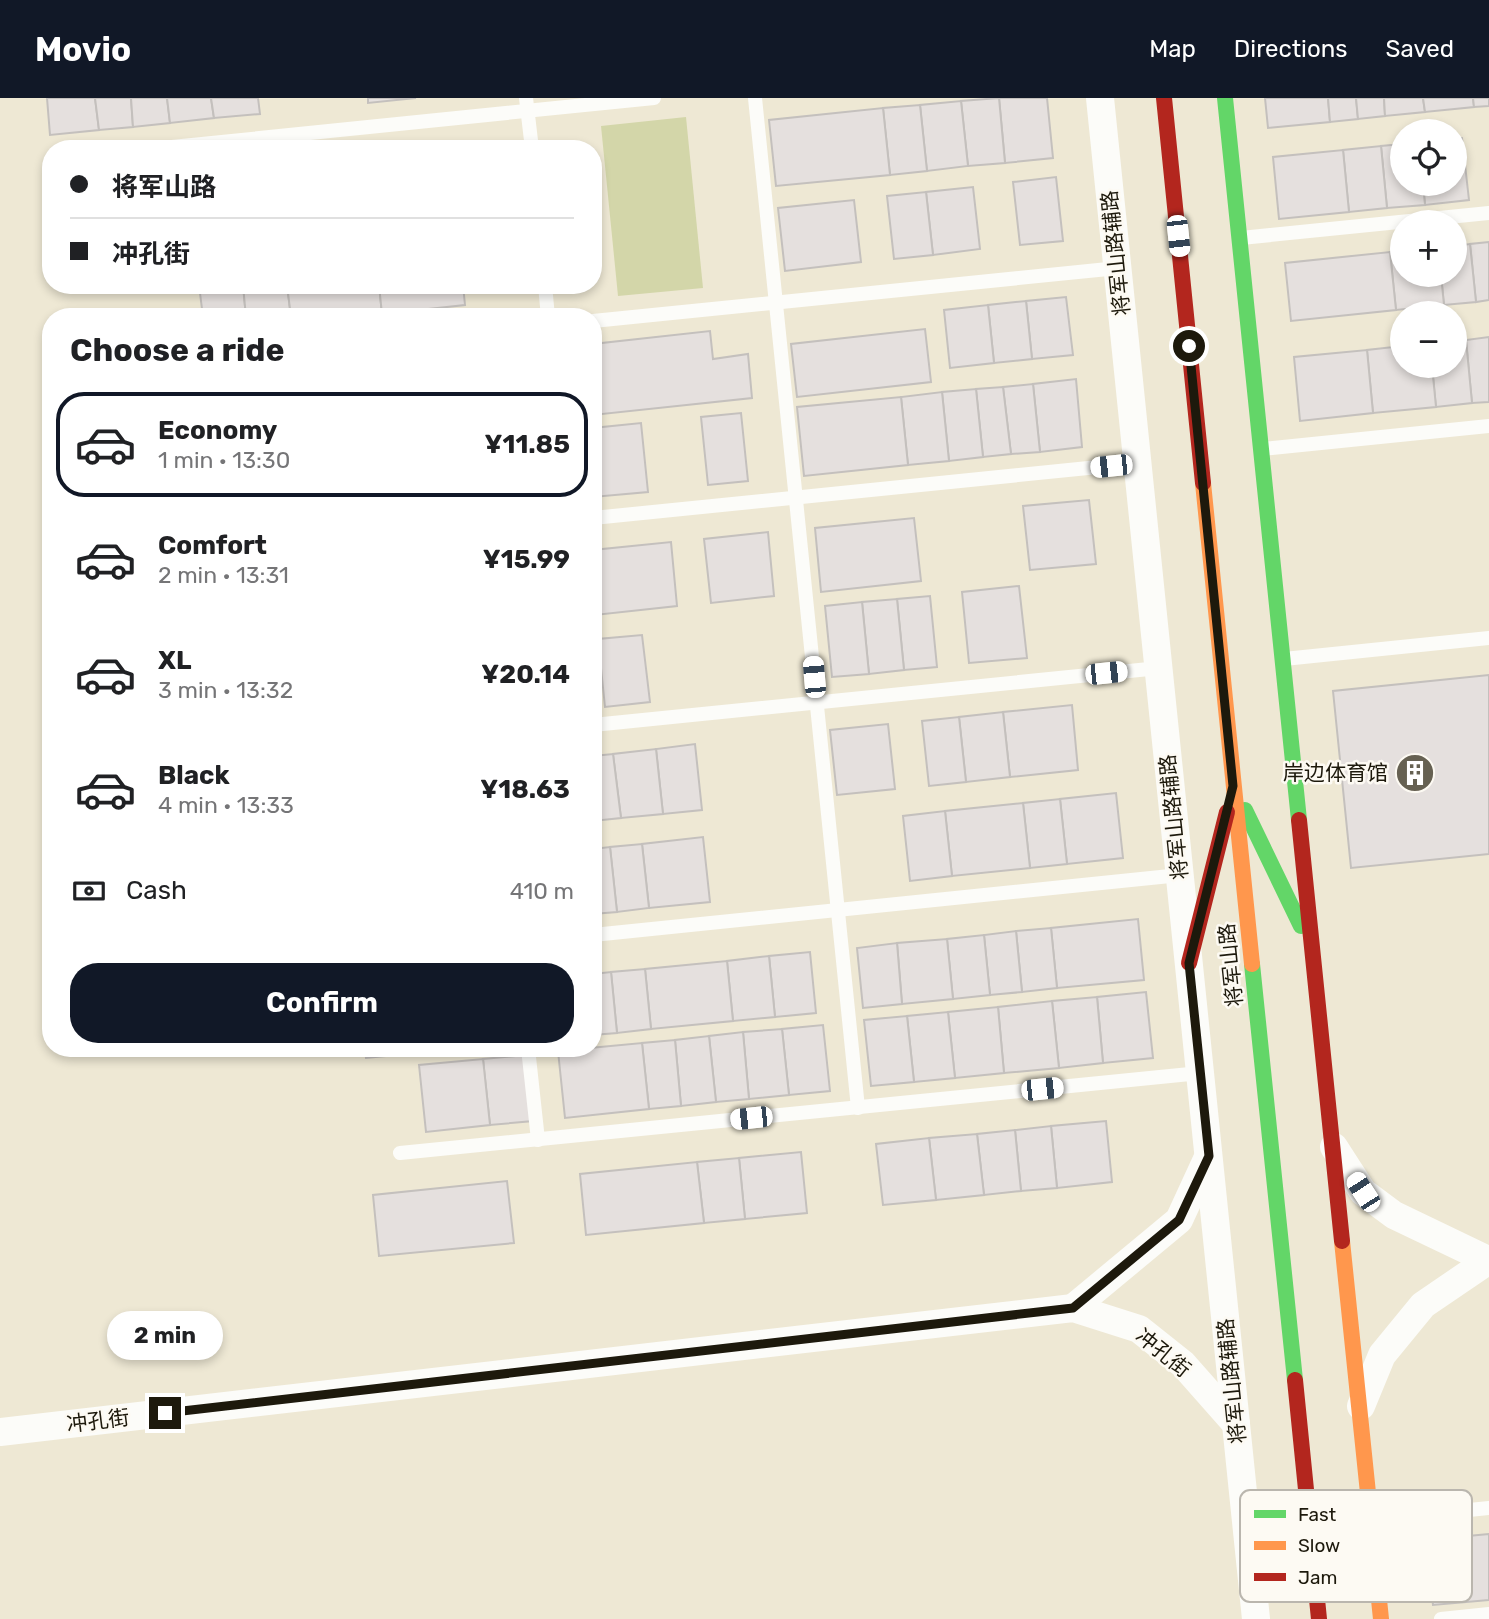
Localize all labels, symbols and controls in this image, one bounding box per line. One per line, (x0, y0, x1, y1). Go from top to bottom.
text: Movio (35, 30, 131, 69)
text: Map (1149, 35, 1196, 63)
text: Directions (1234, 35, 1347, 63)
text: Saved (1385, 35, 1454, 63)
map controls (1390, 119, 1467, 378)
button: locate (1390, 119, 1467, 196)
text: 将军山路 (112, 172, 216, 203)
street label: 将军山路辅路 (1096, 189, 1135, 317)
button: + (1390, 210, 1467, 287)
car (1166, 214, 1191, 258)
text: 冲孔街 (112, 239, 190, 270)
button: − (1390, 301, 1467, 378)
route start (1173, 330, 1205, 362)
text: Choose a ride (70, 331, 284, 369)
icon: car (74, 413, 137, 476)
text: Economy (158, 415, 277, 446)
text: ¥11.85 (485, 429, 570, 460)
text: 1 min · 13:30 (158, 446, 290, 474)
car (1090, 453, 1133, 479)
icon: car (74, 528, 137, 591)
text: Comfort (158, 530, 267, 561)
text: ¥15.99 (483, 544, 570, 575)
text: 2 min · 13:31 (158, 561, 289, 589)
icon: car (74, 643, 137, 706)
text: XL (158, 645, 191, 676)
car (802, 655, 827, 699)
text: ¥20.14 (481, 659, 570, 690)
car (1085, 660, 1128, 686)
text: 3 min · 13:32 (158, 676, 293, 704)
building icon: 岸边体育馆 (1394, 752, 1436, 794)
street label: 将军山路辅路 (1154, 753, 1193, 881)
icon: car (74, 758, 137, 821)
text: Black (158, 760, 230, 791)
place label: 岸边体育馆 (1283, 760, 1388, 785)
text: ¥18.63 (480, 774, 570, 805)
text: 4 min · 13:33 (158, 791, 294, 819)
icon: cash (70, 872, 108, 910)
text: Cash (126, 875, 187, 906)
text: 410 m (510, 877, 574, 905)
street label: 将军山路 (1214, 922, 1247, 1008)
button: Confirm (70, 963, 574, 1043)
car (1021, 1076, 1064, 1102)
car (730, 1105, 773, 1131)
car (1343, 1169, 1384, 1215)
callout: 2 min (107, 1312, 223, 1360)
street label: 将军山路辅路 (1212, 1317, 1251, 1445)
text: 2 min (134, 1321, 196, 1349)
street label: 冲孔街 (1131, 1323, 1196, 1382)
route end (149, 1397, 181, 1429)
street label: 冲孔街 (65, 1404, 131, 1437)
legend (1240, 1490, 1472, 1602)
text: Fast (1298, 1503, 1337, 1526)
text: Slow (1298, 1534, 1340, 1557)
text: Jam (1298, 1566, 1337, 1589)

